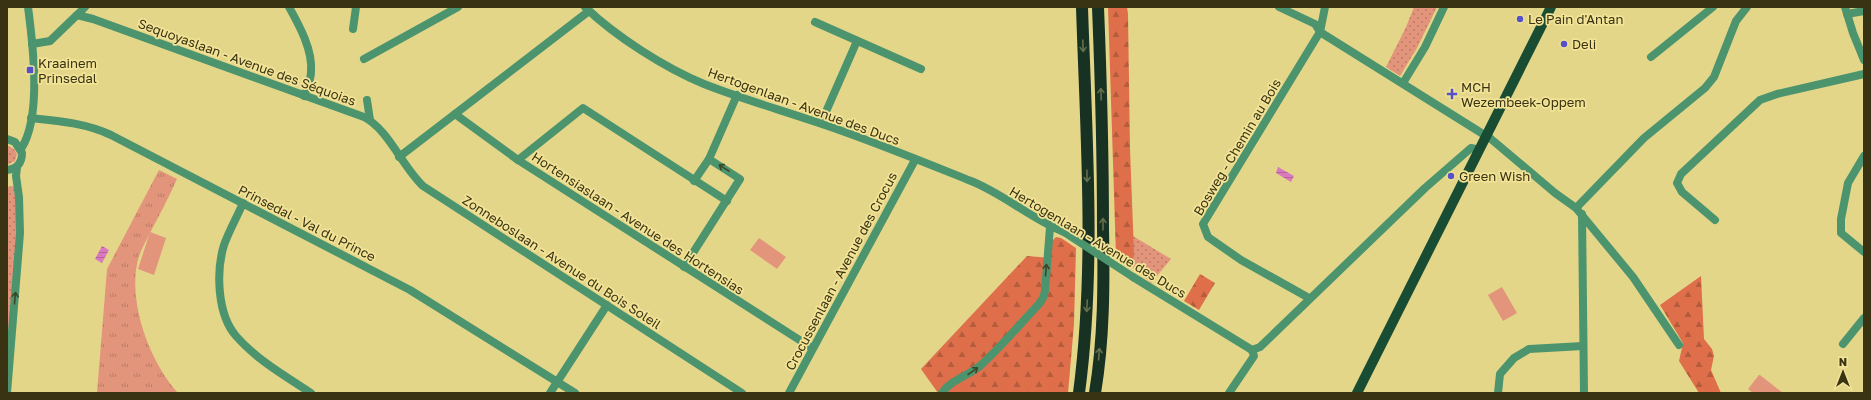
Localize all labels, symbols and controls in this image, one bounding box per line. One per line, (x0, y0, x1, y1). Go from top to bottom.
place label: Le Pain d'Antan (1528, 11, 1623, 27)
marker: Le Pain d'Antan (1515, 14, 1525, 24)
street label: Sequoyaslaan - Avenue des Séquoias (136, 15, 358, 109)
place label: Deli (1572, 36, 1596, 52)
one-way arrow (1079, 39, 1087, 52)
marker: Deli (1559, 39, 1569, 49)
place label: Kraainem Prinsedal (38, 55, 97, 86)
street label: Hertogenlaan - Avenue des Ducs (706, 64, 902, 148)
marker: Kraainem Prinsedal (25, 65, 35, 75)
street label: Bosweg - Chemin au Bois (1190, 76, 1284, 218)
place label: MCH Wezembeek-Oppem (1461, 79, 1586, 110)
one-way arrow (1098, 88, 1105, 101)
marker: MCH Wezembeek-Oppem (1446, 88, 1458, 100)
street label: Hortensiaslaan - Avenue des Hortensias (529, 148, 747, 298)
one-way arrow (718, 164, 730, 172)
place label: Green Wish (1459, 168, 1530, 184)
street label: Crocussenlaan - Avenue des Crocus (782, 169, 900, 373)
one-way arrow (1083, 169, 1091, 182)
marker: Green Wish (1446, 171, 1456, 181)
street label: Prinsedal - Val du Prince (236, 181, 378, 265)
street label: Hertogenlaan - Avenue des Ducs (1007, 183, 1189, 301)
street label: Zonneboslaan - Avenue du Bois Soleil (460, 192, 664, 332)
one-way arrow (1099, 218, 1107, 231)
one-way arrow (1042, 264, 1050, 277)
one-way arrow (11, 292, 19, 305)
one-way arrow (1083, 299, 1091, 312)
one-way arrow (1096, 348, 1103, 361)
north arrow (1823, 352, 1863, 392)
text: N (1839, 355, 1847, 368)
one-way arrow (967, 367, 978, 375)

